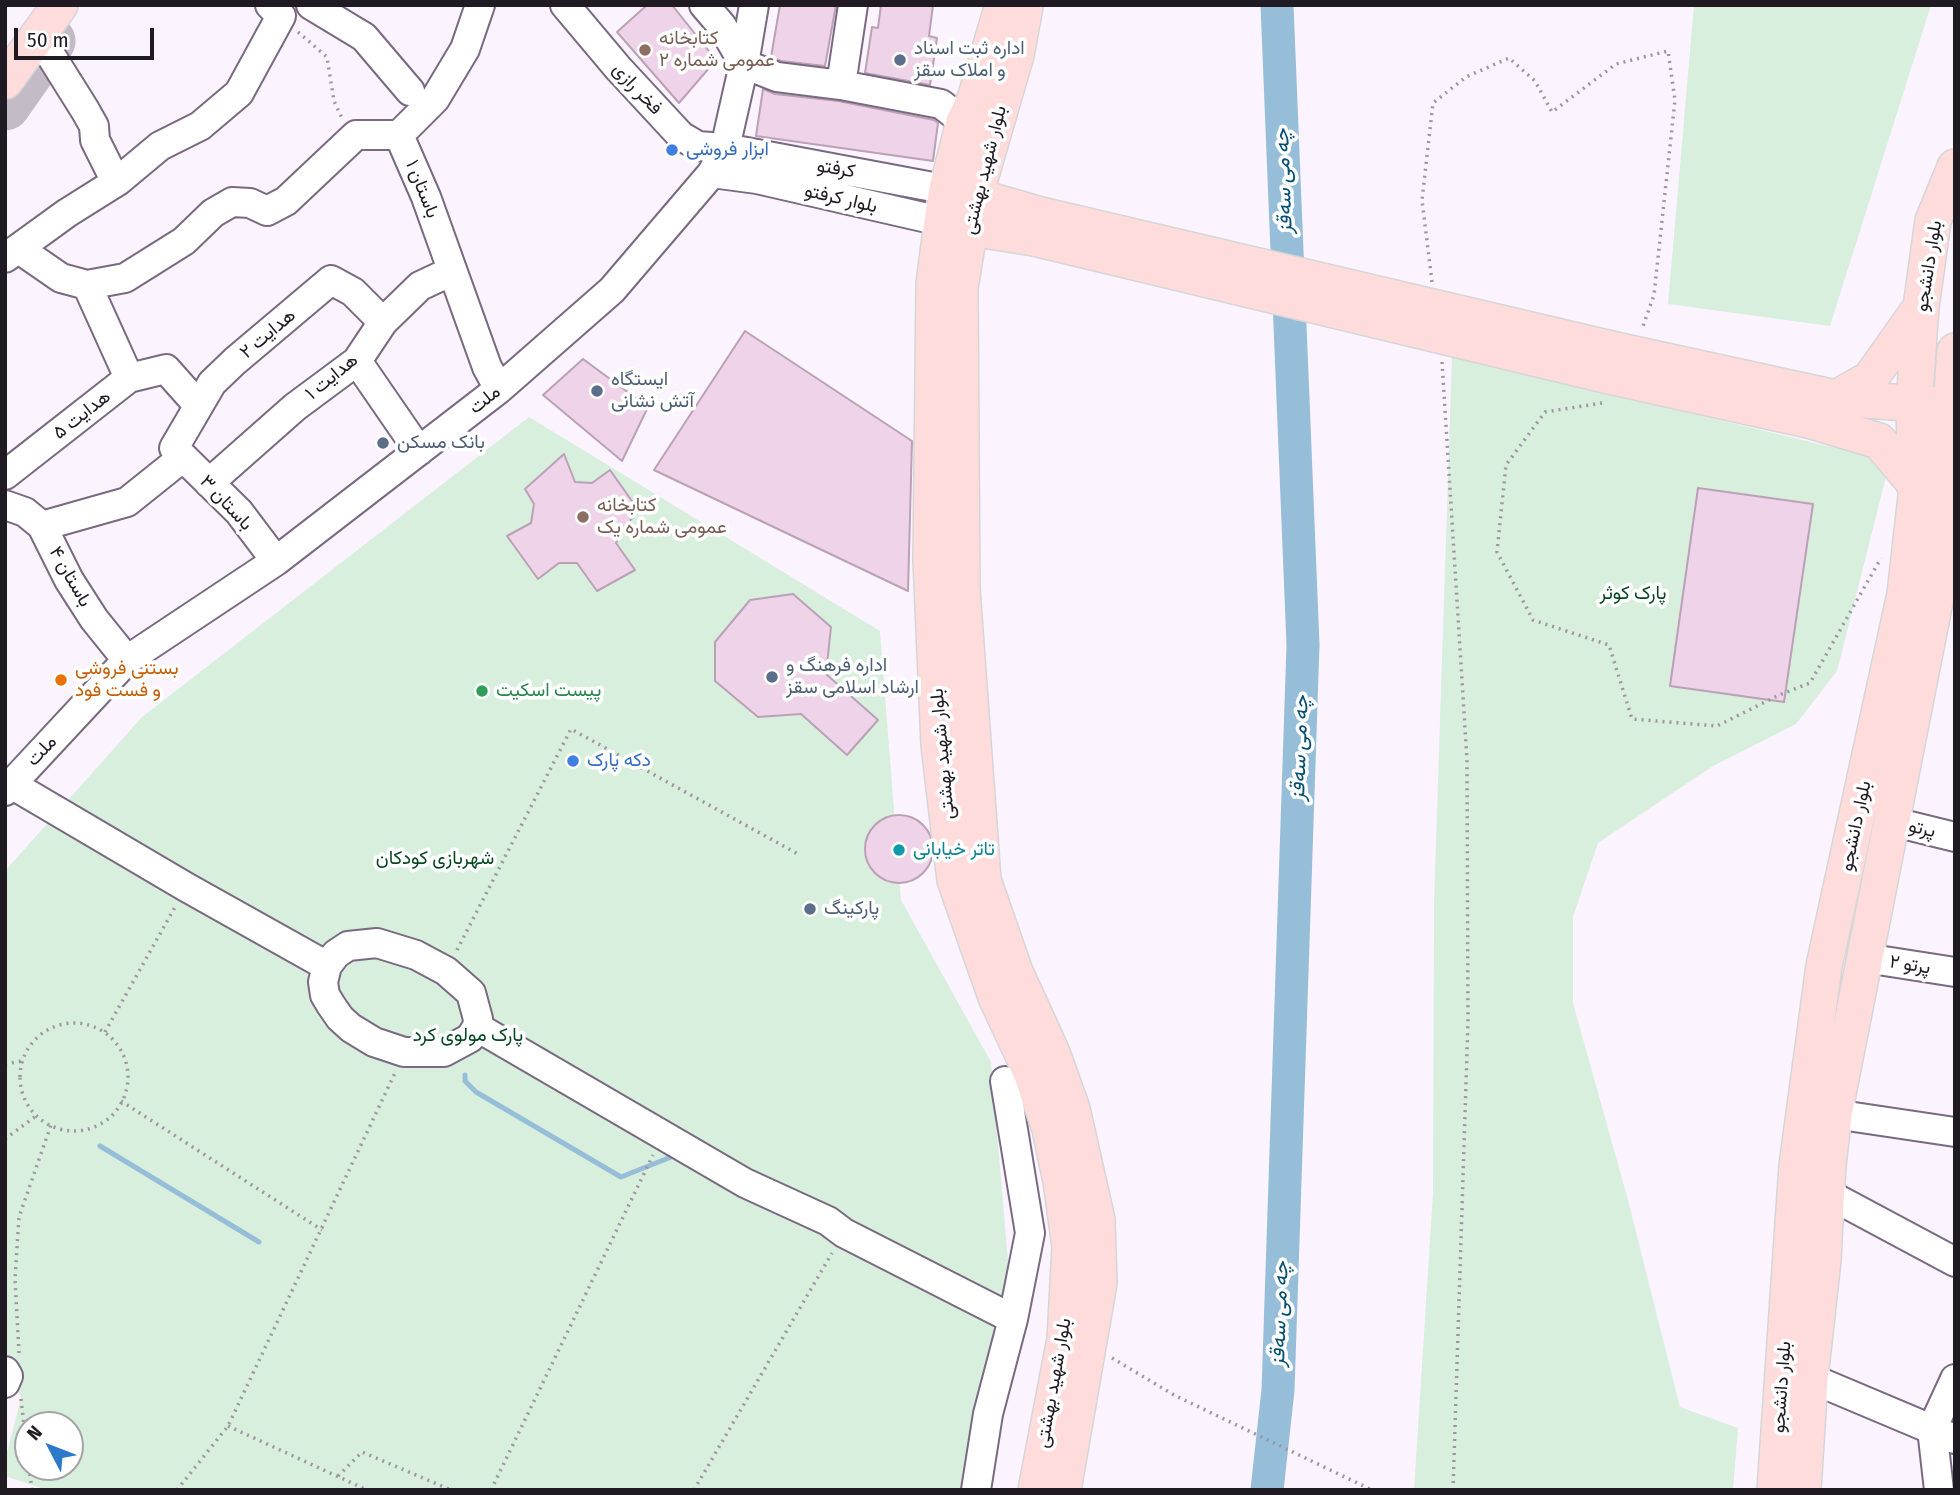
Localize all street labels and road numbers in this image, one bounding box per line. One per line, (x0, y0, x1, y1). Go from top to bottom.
street label: فخر رازی (607, 58, 667, 120)
street label: بلوار شهید بهشتی (958, 103, 1012, 237)
street label: کرفتو (815, 154, 857, 184)
street label: باستان ۱ (400, 157, 444, 221)
street label: بلوار کرفتو (802, 180, 880, 218)
street label: بلوار دانشجو (1911, 219, 1947, 313)
street label: هدایت ۲ (236, 304, 300, 364)
street label: هدایت ۱ (301, 349, 363, 405)
street label: ملت (465, 381, 505, 419)
street label: هدایت ۵ (49, 385, 115, 445)
street label: باستان ۳ (195, 470, 257, 536)
street label: باستان ۴ (44, 543, 96, 611)
street label: بلوار شهید بهشتی (926, 687, 960, 821)
street label: ملت (22, 731, 62, 771)
street label: بلوار دانشجو (1835, 779, 1877, 873)
street label: پرتو (1906, 815, 1938, 843)
street label: پرتو ۲ (1888, 951, 1932, 979)
street label: بلوار شهید بهشتی (1031, 1316, 1077, 1450)
street label: بلوار دانشجو (1767, 1340, 1797, 1434)

